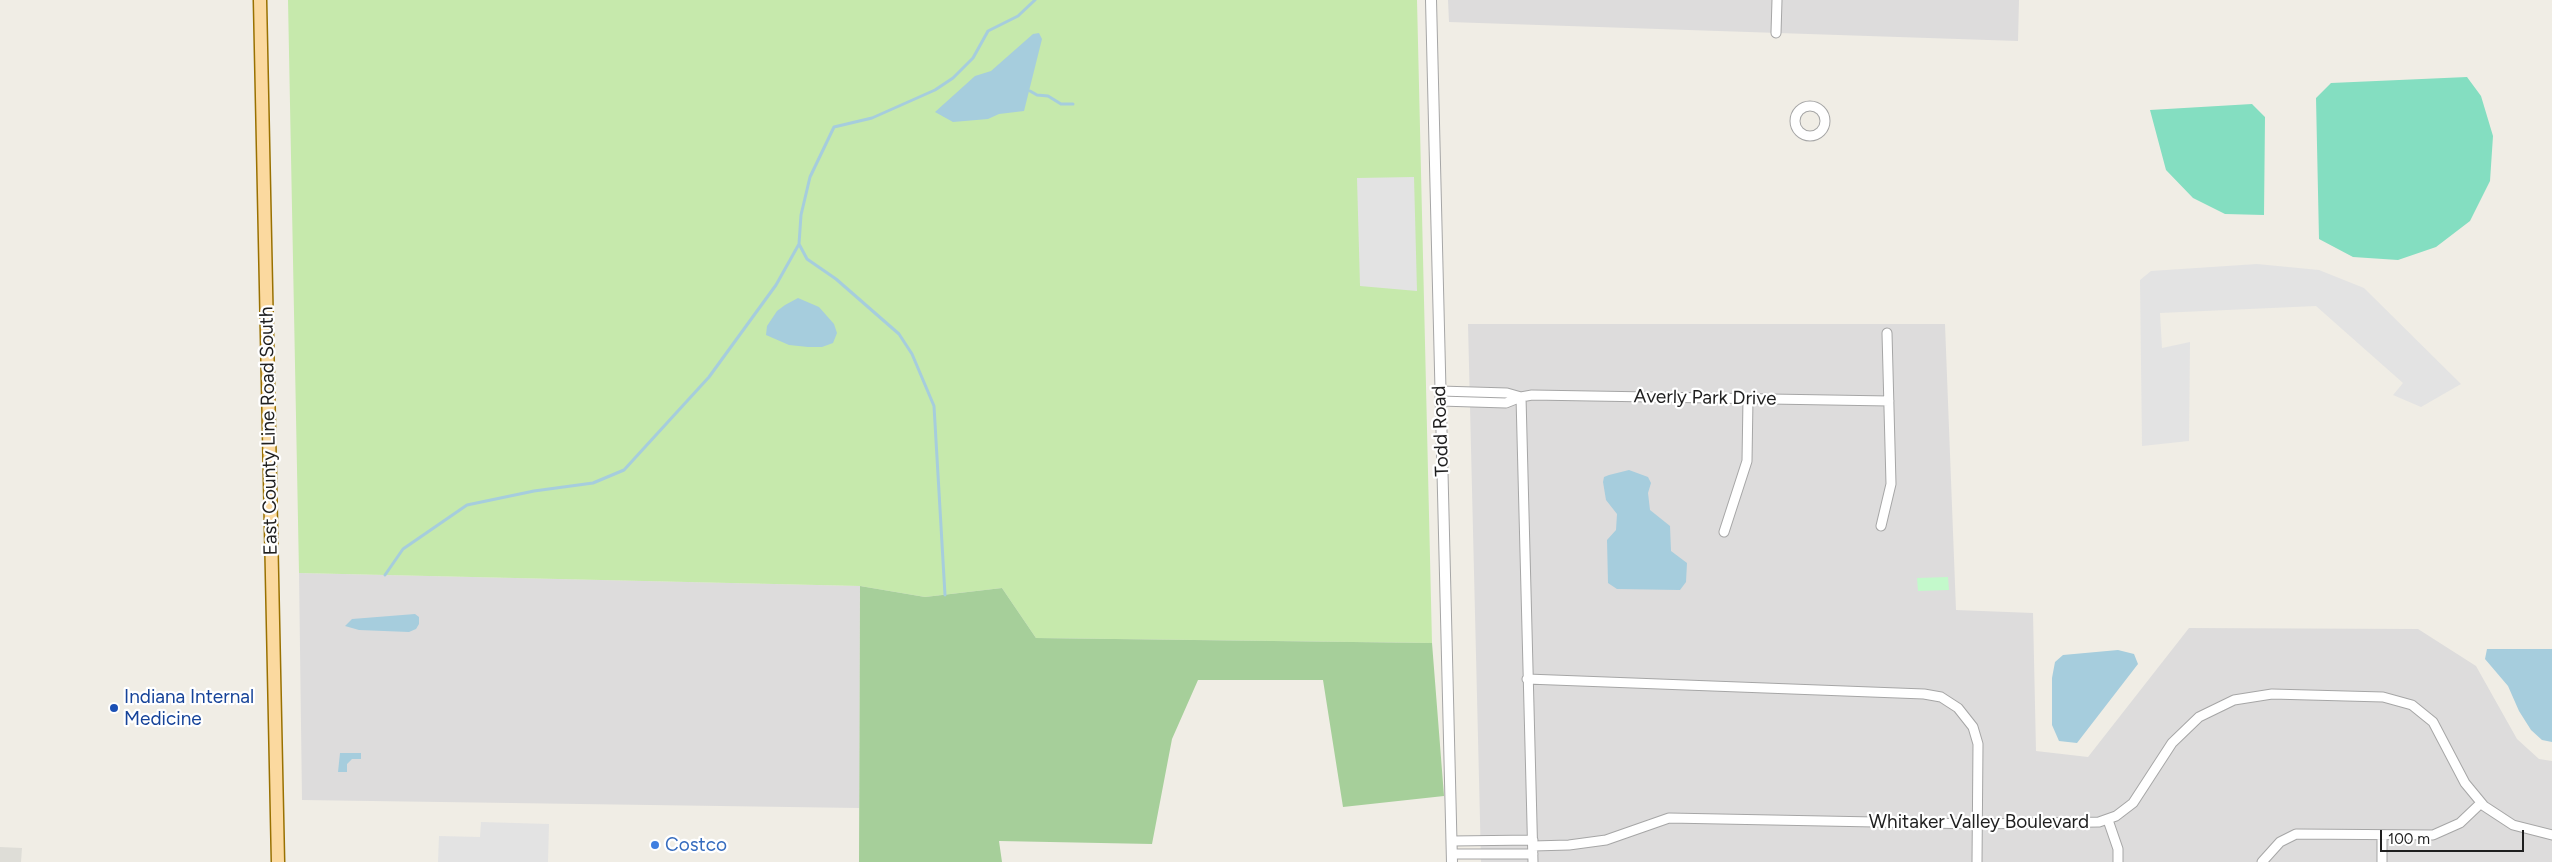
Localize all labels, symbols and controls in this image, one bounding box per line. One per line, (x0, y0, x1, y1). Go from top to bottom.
street label: East County Line Road South (255, 306, 283, 556)
street label: Todd Road (1428, 385, 1454, 477)
street label: Averly Park Drive (1633, 385, 1777, 411)
place label: Indiana Internal Medicine (124, 686, 254, 730)
marker: Indiana Internal Medicine (108, 702, 120, 714)
street label: Whitaker Valley Boulevard (1869, 811, 2089, 833)
scale bar (2382, 820, 2526, 852)
text: 100 m (2388, 830, 2430, 848)
place label: Costco (665, 834, 727, 856)
marker: Costco (649, 839, 661, 851)

